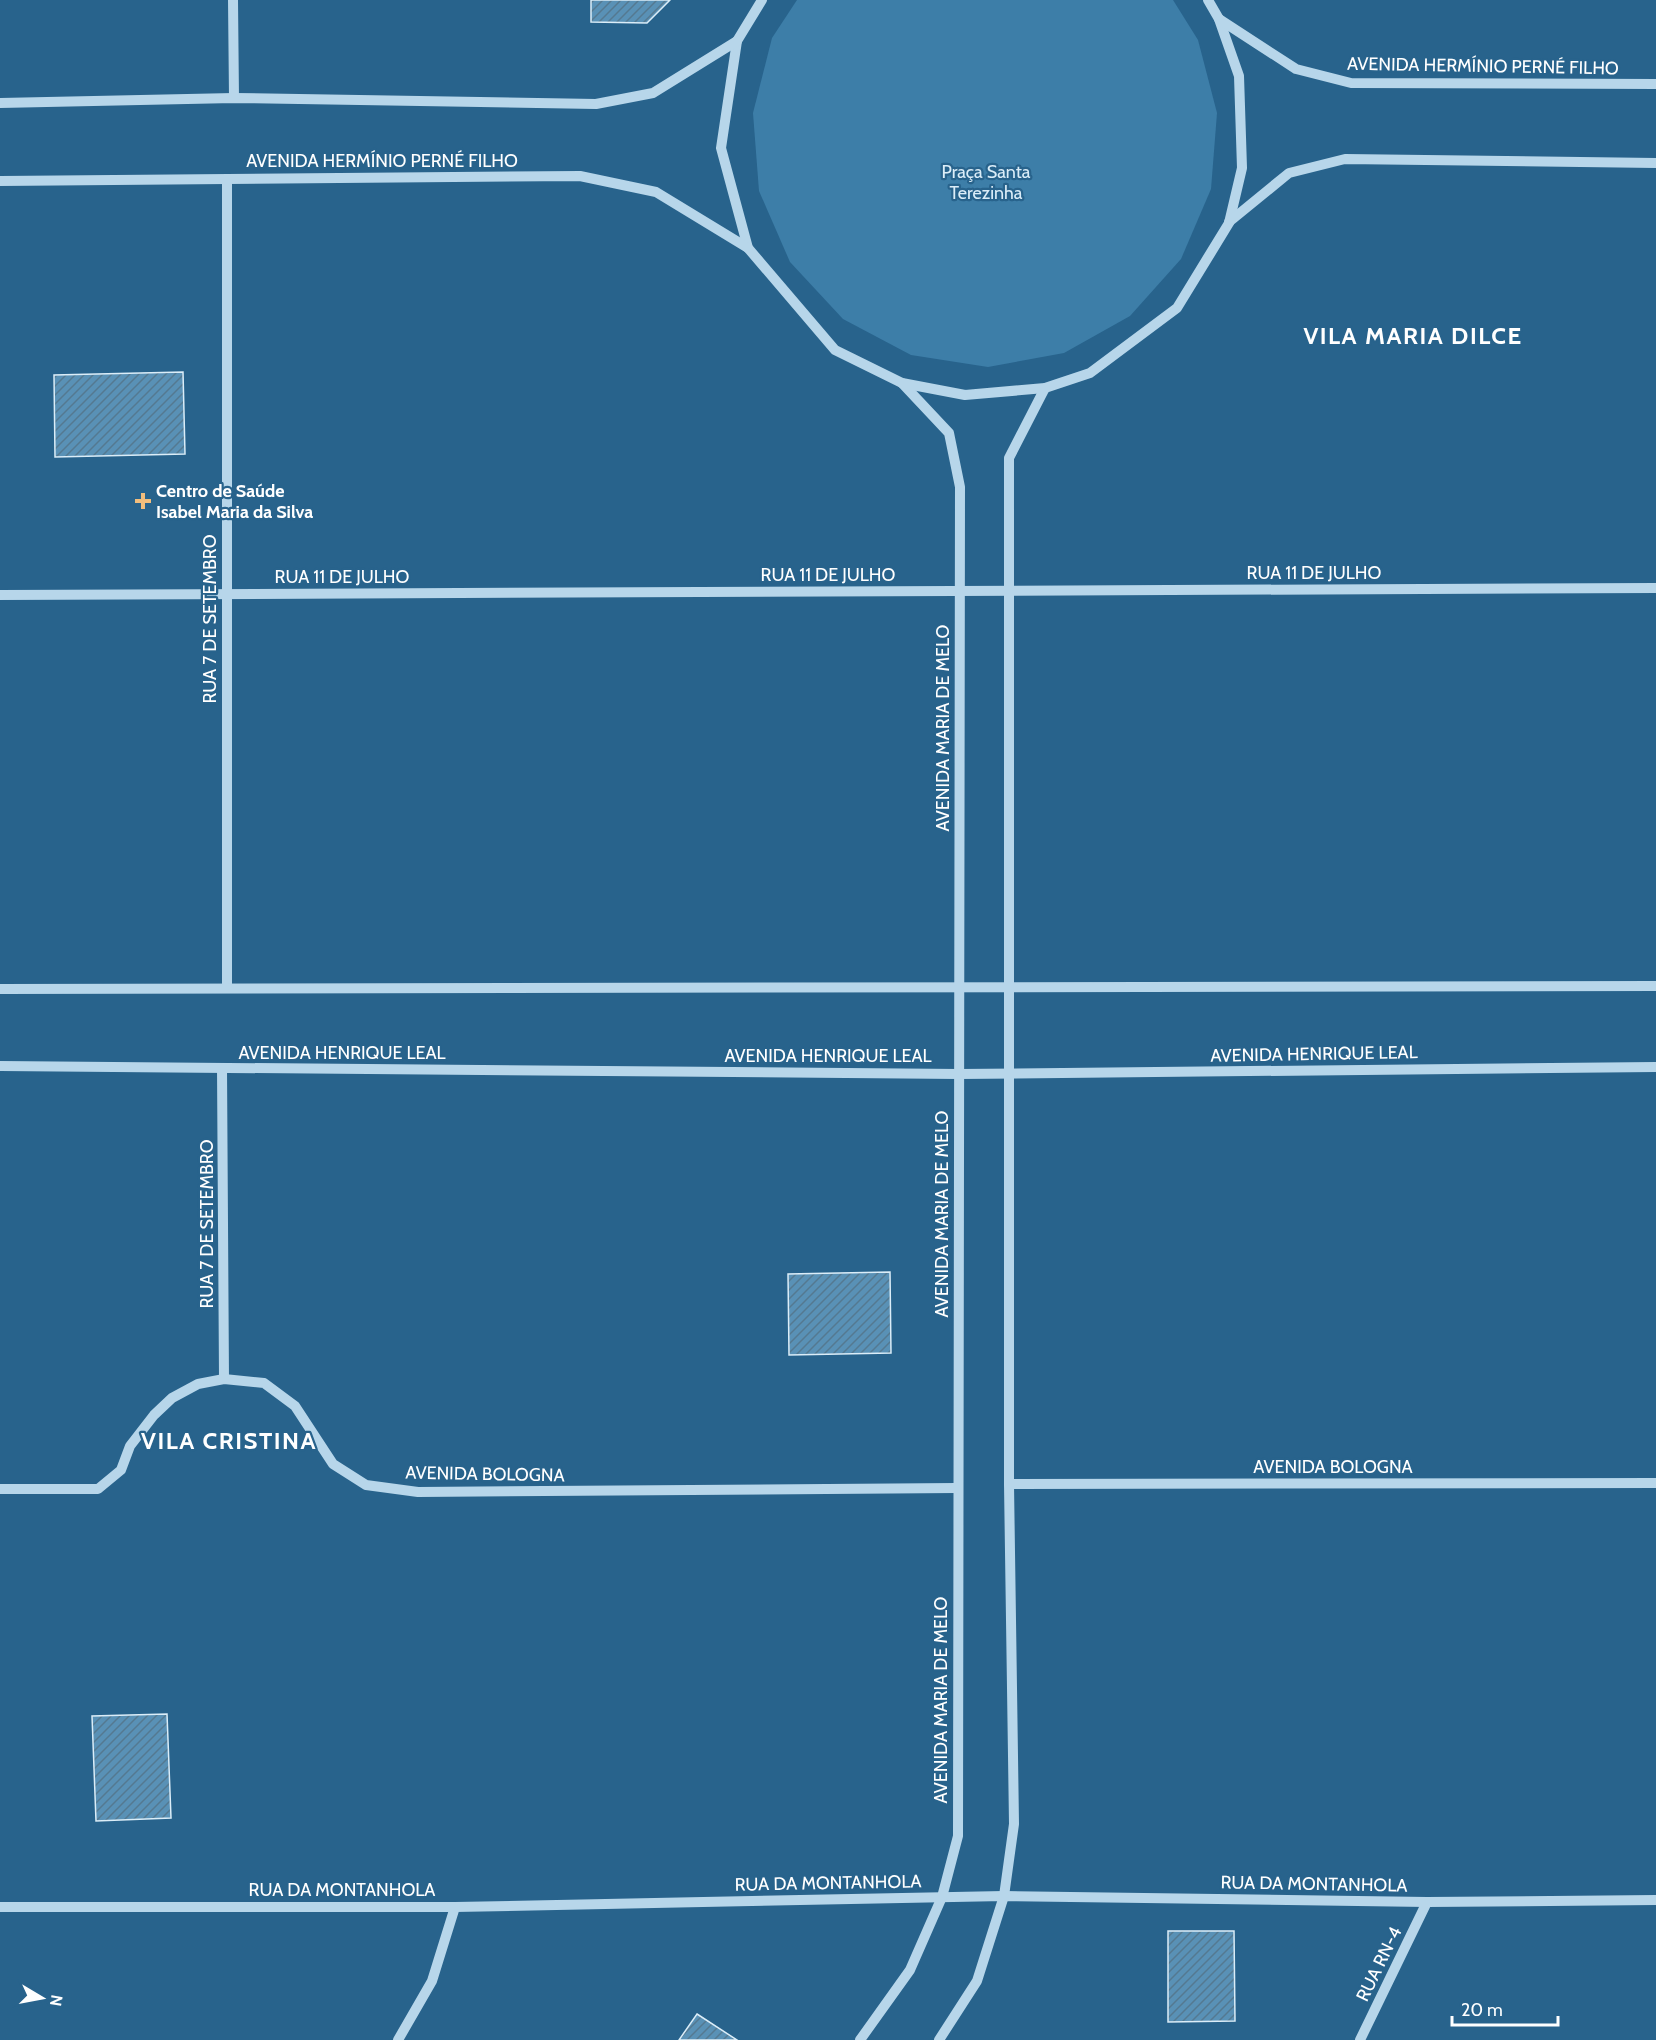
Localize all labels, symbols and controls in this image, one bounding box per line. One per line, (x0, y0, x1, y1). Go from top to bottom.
street label: AVENIDA HERMÍNIO PERNÉ FILHO (1347, 53, 1619, 79)
street label: AVENIDA HERMÍNIO PERNÉ FILHO (246, 150, 518, 172)
park label: Praça Santa Terezinha (942, 161, 1031, 204)
district label: VILA MARIA DILCE (1303, 321, 1523, 350)
place label: Centro de Saúde Isabel Maria da Silva (156, 480, 313, 523)
marker: Centro de Saúde Isabel Maria da Silva (134, 492, 152, 510)
street label: RUA 7 DE SETEMBRO (199, 534, 221, 704)
street label: RUA 11 DE JULHO (1247, 562, 1382, 584)
street label: RUA 11 DE JULHO (761, 564, 896, 586)
street label: RUA 11 DE JULHO (275, 566, 410, 588)
street label: AVENIDA MARIA DE MELO (932, 624, 954, 831)
street label: AVENIDA HENRIQUE LEAL (1210, 1041, 1418, 1067)
street label: AVENIDA HENRIQUE LEAL (238, 1042, 446, 1064)
street label: AVENIDA HENRIQUE LEAL (724, 1045, 932, 1067)
street label: AVENIDA MARIA DE MELO (931, 1110, 953, 1317)
street label: RUA 7 DE SETEMBRO (196, 1139, 218, 1309)
district label: VILA CRISTINA (141, 1426, 317, 1455)
street label: AVENIDA BOLOGNA (1253, 1456, 1413, 1478)
street label: AVENIDA BOLOGNA (405, 1462, 565, 1486)
street label: AVENIDA MARIA DE MELO (930, 1596, 952, 1803)
street label: RUA DA MONTANHOLA (734, 1870, 922, 1896)
street label: RUA DA MONTANHOLA (1220, 1871, 1408, 1897)
street label: RUA DA MONTANHOLA (249, 1879, 435, 1901)
street label: RUA RN-4 (1352, 1923, 1406, 2005)
north arrow (12, 1968, 72, 2028)
scale bar (1452, 1989, 1558, 2027)
text: N (46, 1993, 67, 2008)
text: 20 m (1461, 1999, 1503, 2021)

